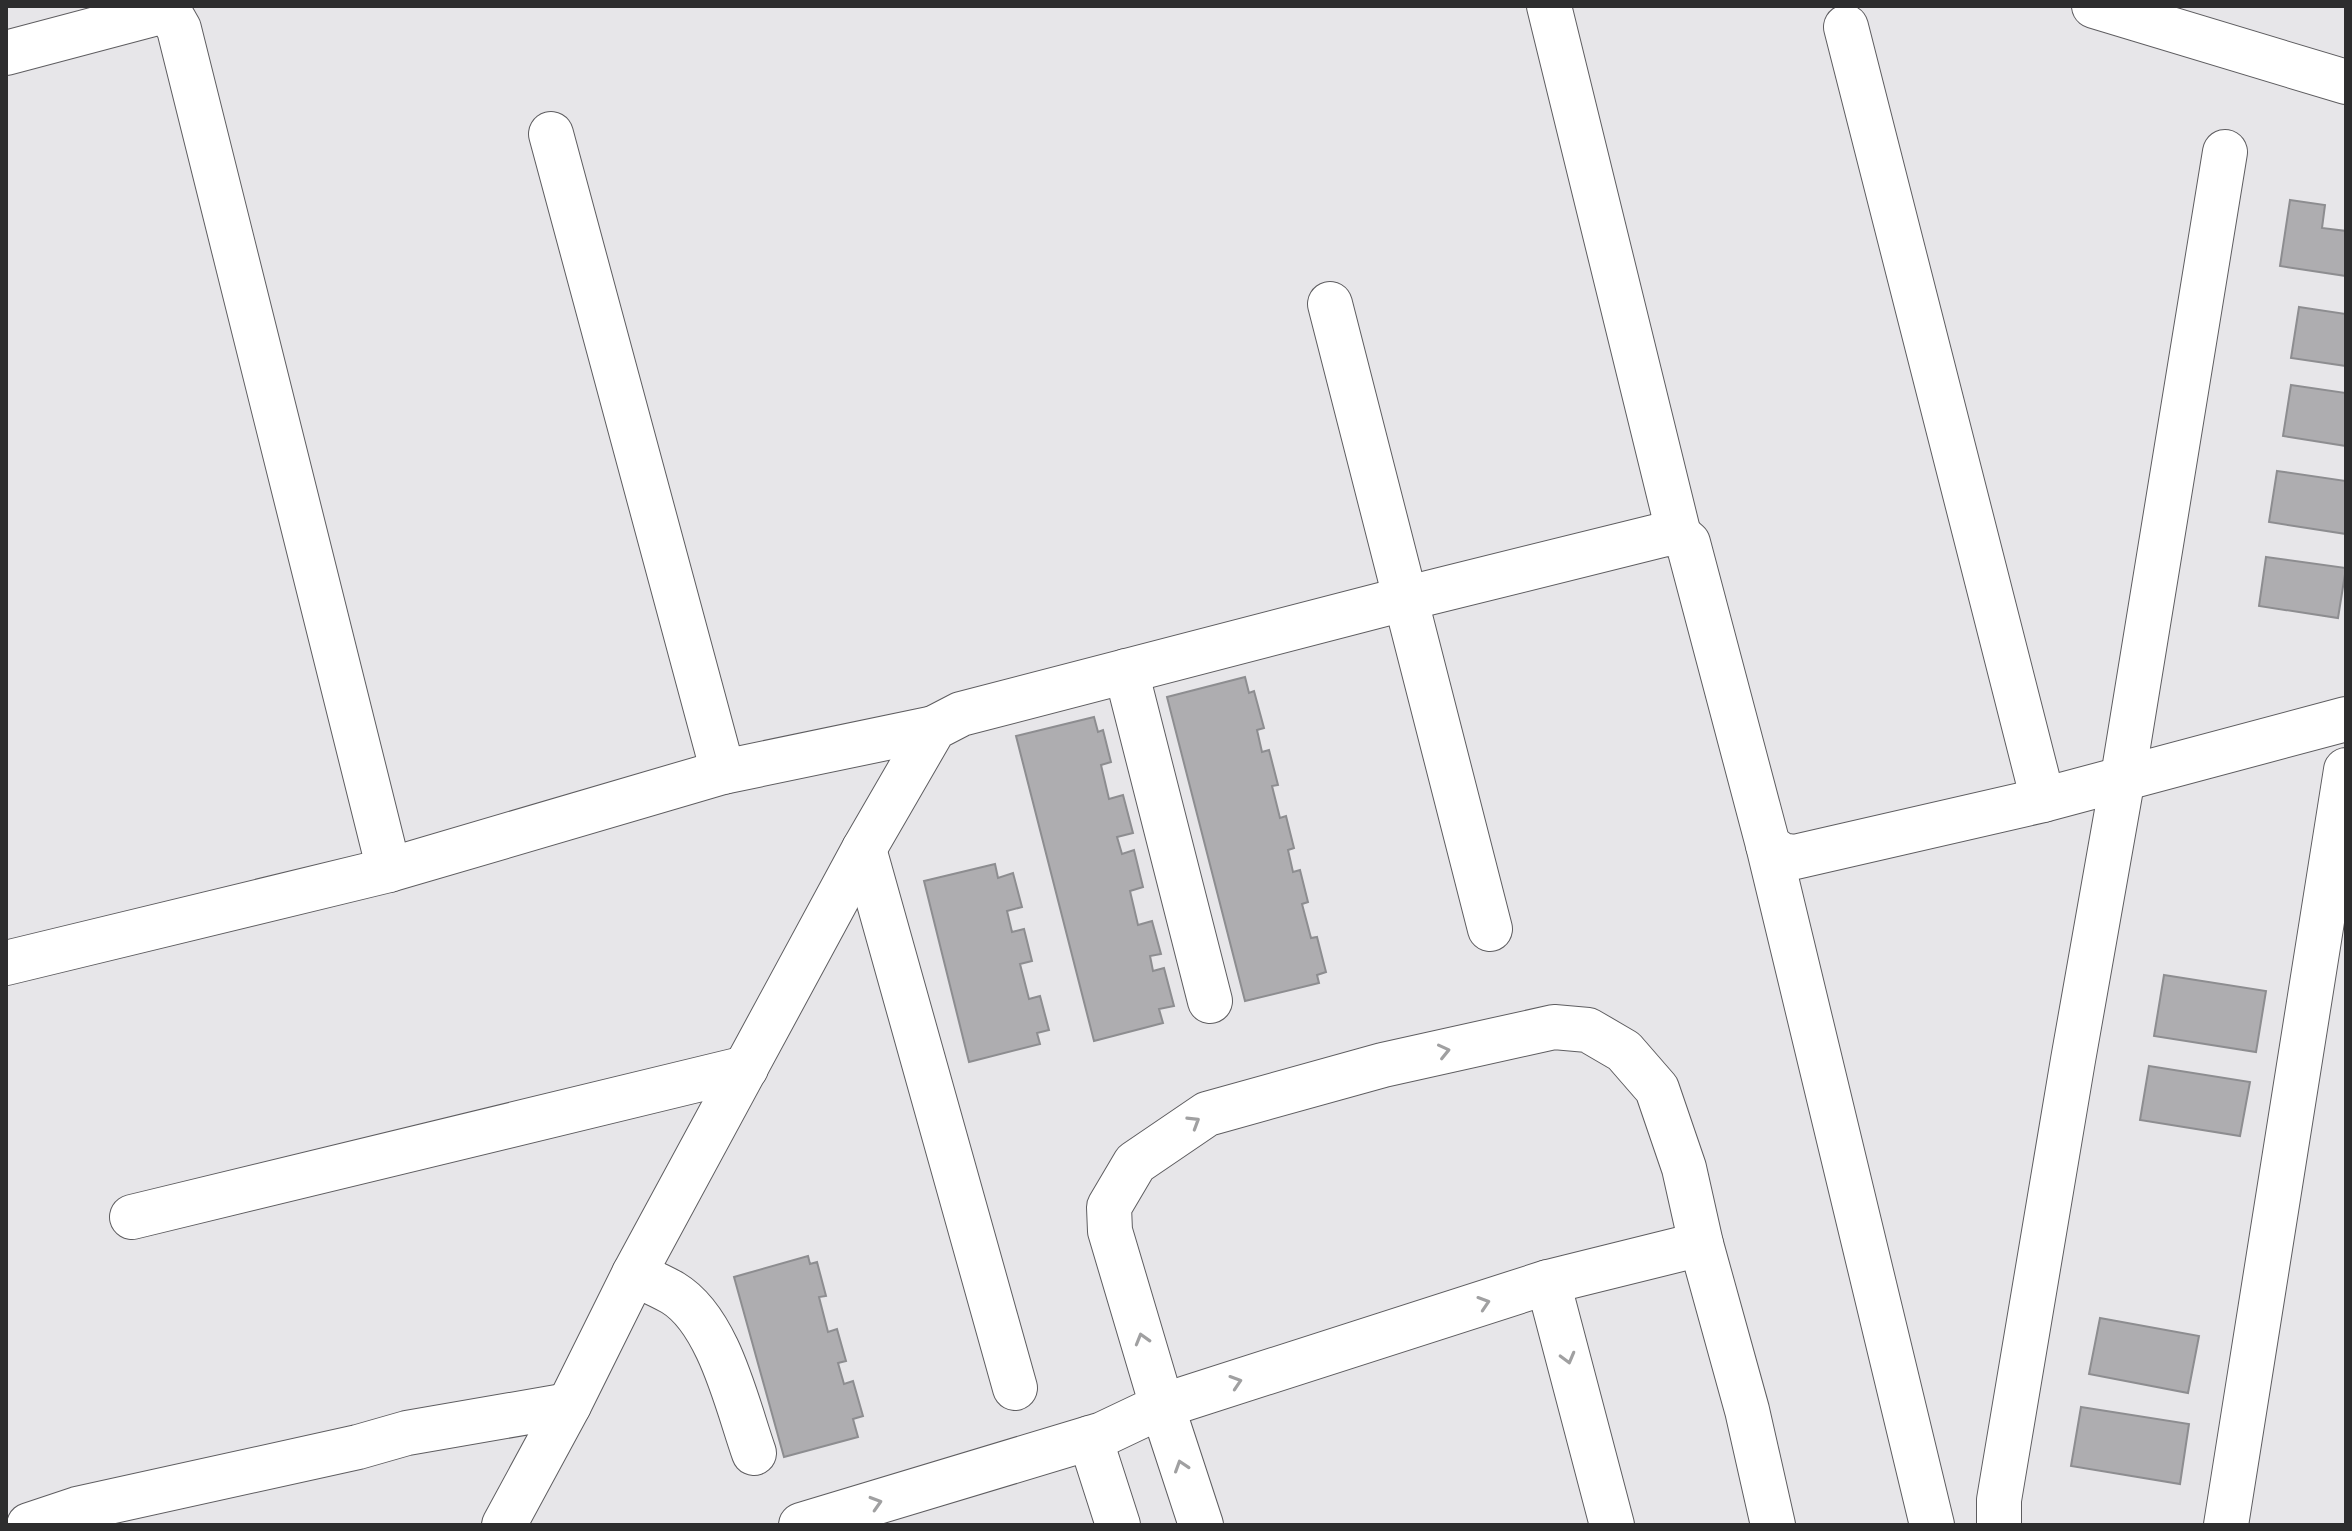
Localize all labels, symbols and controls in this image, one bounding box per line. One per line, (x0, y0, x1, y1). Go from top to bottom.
one-way arrow (1436, 1043, 1450, 1060)
one-way arrow (1185, 1116, 1200, 1132)
one-way arrow (1476, 1296, 1490, 1312)
one-way arrow (1135, 1333, 1151, 1347)
one-way arrow (1558, 1350, 1575, 1364)
one-way arrow (1229, 1375, 1243, 1391)
one-way arrow (1175, 1459, 1191, 1473)
one-way arrow (869, 1496, 883, 1512)

